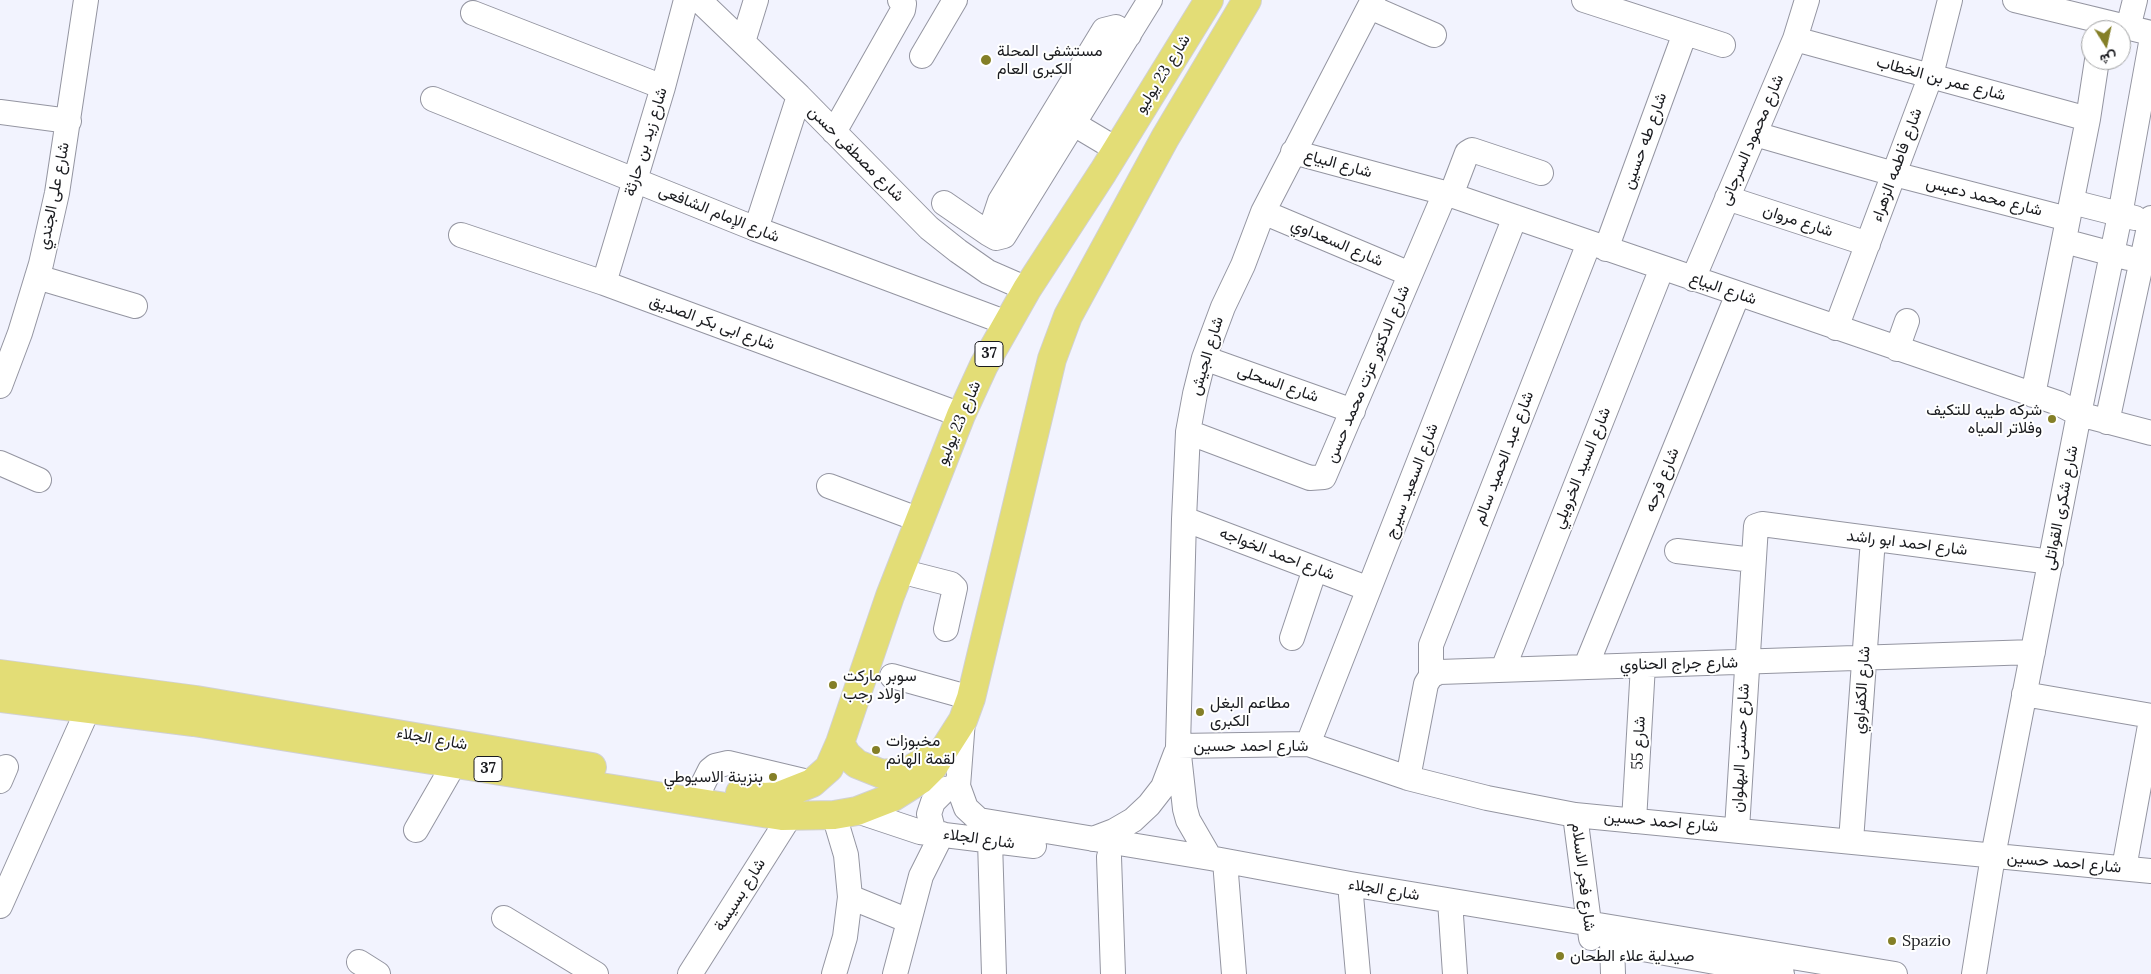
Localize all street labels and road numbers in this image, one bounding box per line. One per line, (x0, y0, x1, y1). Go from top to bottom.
street label: شارع 23 يوليو (1131, 31, 1195, 117)
street label: شارع عمر بن الخطاب (1874, 53, 2008, 105)
street label: شارع محمود السرجانى (1716, 72, 1788, 208)
street label: شارع زيد بن حارثة (620, 85, 672, 199)
street label: شارع طه حسين (1619, 90, 1671, 192)
street label: شارع مصطفى حسن (804, 102, 908, 206)
street label: شارع فاطمه الزهراء (1868, 106, 1926, 224)
street label: شارع على الجندي (34, 141, 74, 251)
street label: شارع البياع (1302, 146, 1374, 182)
street label: شارع محمد دعبس (1924, 173, 2044, 221)
street label: شارع الإمام الشافعى (656, 181, 782, 247)
street label: شارع مروان (1761, 201, 1835, 241)
street label: شارع السعداوي (1288, 215, 1386, 271)
street label: شارع البياع (1687, 269, 1759, 309)
street label: شارع الدكتور عزت محمد حسن (1322, 282, 1414, 466)
street label: شارع ابى بكر الصديق (647, 291, 777, 355)
street label: شارع الجيش (1186, 314, 1228, 398)
road number: 37 (975, 342, 1003, 366)
street label: شارع السحلى (1235, 361, 1321, 407)
street label: شارع 23 يوليو (933, 378, 985, 468)
street label: شارع عبد الحميد سالم (1470, 389, 1538, 527)
street label: شارع السيد الخرويلي (1549, 404, 1615, 532)
street label: شارع السعيد سيرج (1381, 421, 1443, 541)
street label: شارع شكرى القواتلى (2039, 444, 2083, 572)
street label: شارع فرحه (1640, 445, 1684, 515)
street label: شارع احمد الخواجه (1217, 523, 1337, 585)
street label: شارع احمد ابو راشد (1845, 526, 1969, 560)
street label: شارع الكفراوي (1849, 645, 1875, 735)
street label: شارع جراج الحناوي (1620, 653, 1738, 675)
street label: شارع حسنى البهلوان (1728, 683, 1754, 813)
street label: شارع 55 (1628, 716, 1650, 770)
street label: شارع الجلاء (395, 723, 469, 755)
street label: شارع احمد حسين (1194, 736, 1308, 756)
road number: 37 (474, 756, 502, 782)
street label: شارع احمد حسين (1603, 807, 1719, 837)
street label: شارع فجر الاسلام (1567, 821, 1599, 933)
street label: شارع الجلاء (942, 825, 1016, 853)
street label: شارع احمد حسين (2006, 848, 2122, 878)
street label: شارع بسيسة (710, 855, 770, 935)
street label: شارع الجلاء (1347, 875, 1421, 905)

